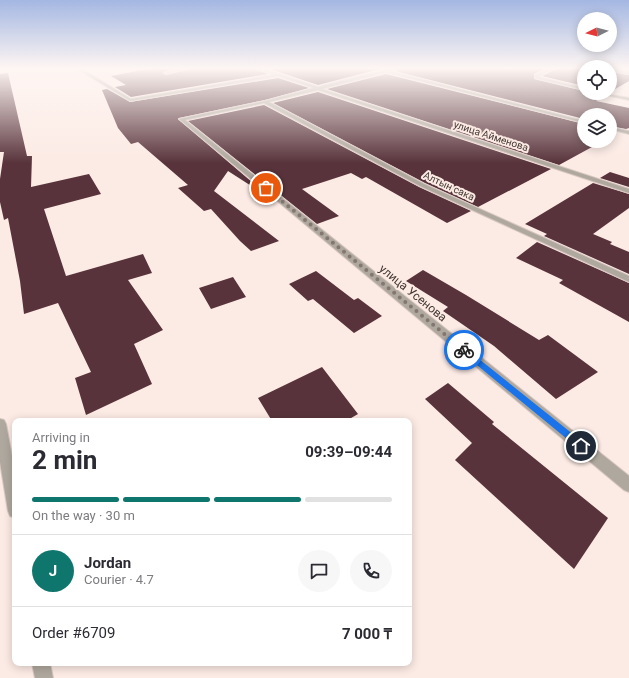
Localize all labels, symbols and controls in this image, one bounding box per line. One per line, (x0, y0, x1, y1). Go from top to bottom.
north arrow (577, 12, 617, 52)
map controls (577, 12, 617, 148)
button: locate (577, 60, 617, 100)
button: layers (577, 108, 617, 148)
street label: улица Айменова (452, 119, 530, 153)
street label: Алтын сака (422, 169, 476, 203)
pin (249, 171, 283, 205)
icon: bag (255, 177, 277, 199)
street label: улица Усенова (376, 261, 450, 325)
courier (444, 330, 484, 370)
icon: bike (453, 339, 475, 361)
pin (564, 429, 598, 463)
text: Arriving in (32, 430, 90, 445)
icon: home (570, 435, 592, 457)
text: 09:39–09:44 (305, 443, 392, 461)
text: 2 min (32, 445, 97, 475)
text: On the way · 30 m (32, 508, 135, 523)
button: chat (298, 550, 340, 592)
button: phone (350, 550, 392, 592)
text: Jordan (84, 554, 131, 572)
text: J (49, 562, 57, 580)
text: Courier · 4.7 (84, 572, 154, 587)
text: Order #6709 (32, 624, 115, 642)
text: 7 000 ₸ (342, 625, 392, 643)

